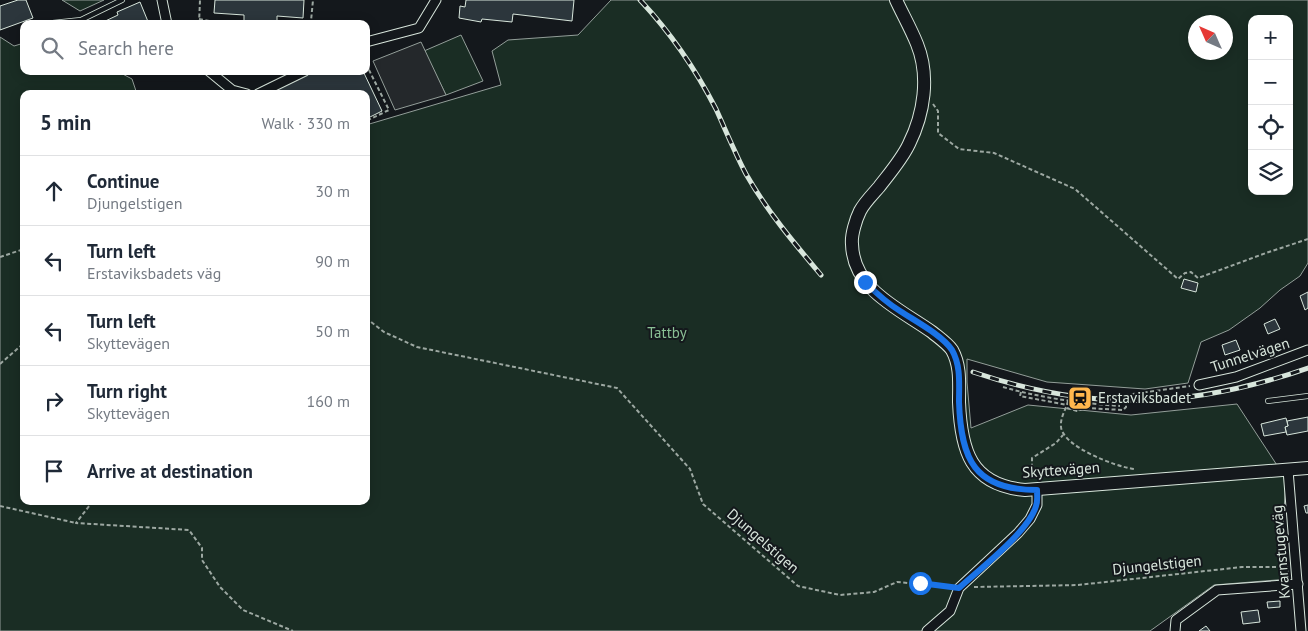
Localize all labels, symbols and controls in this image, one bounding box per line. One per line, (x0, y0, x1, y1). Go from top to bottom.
north arrow (1188, 15, 1233, 60)
map controls (1248, 15, 1293, 195)
button: + (1248, 15, 1293, 60)
search box (20, 20, 370, 75)
icon: search (38, 34, 66, 62)
text: Search here (78, 36, 174, 60)
button: − (1248, 60, 1293, 105)
button: locate (1248, 105, 1293, 150)
text: 5 min (40, 109, 91, 136)
text: Walk · 330 m (261, 113, 350, 133)
button: layers (1248, 150, 1293, 195)
text: Continue (87, 169, 159, 193)
icon: ahead (40, 177, 68, 205)
text: 30 m (315, 181, 350, 201)
text: Djungelstigen (87, 193, 182, 213)
text: Turn left (87, 239, 156, 263)
icon: left (40, 247, 68, 275)
text: 90 m (315, 251, 350, 271)
text: Erstaviksbadets väg (87, 263, 221, 283)
route end (854, 271, 877, 294)
text: Turn left (87, 309, 156, 333)
icon: left (40, 317, 68, 345)
text: 50 m (315, 321, 350, 341)
park label: Tattby (647, 323, 687, 342)
text: Skyttevägen (87, 333, 170, 353)
street label: Tunnelvägen (1208, 333, 1292, 376)
text: Turn right (87, 379, 167, 403)
station icon: Erstaviksbadet (1067, 385, 1093, 411)
icon: right (40, 387, 68, 415)
place label: Erstaviksbadet (1098, 388, 1191, 407)
text: 160 m (307, 391, 350, 411)
text: Skyttevägen (87, 403, 170, 423)
icon: arrive (40, 457, 68, 485)
street label: Skyttevägen (1021, 457, 1100, 482)
text: Arrive at destination (87, 459, 253, 483)
street label: Djungelstigen (723, 504, 803, 577)
street label: Kvarnstugeväg (1267, 504, 1294, 600)
street label: Djungelstigen (1111, 550, 1202, 579)
route start (909, 572, 932, 595)

